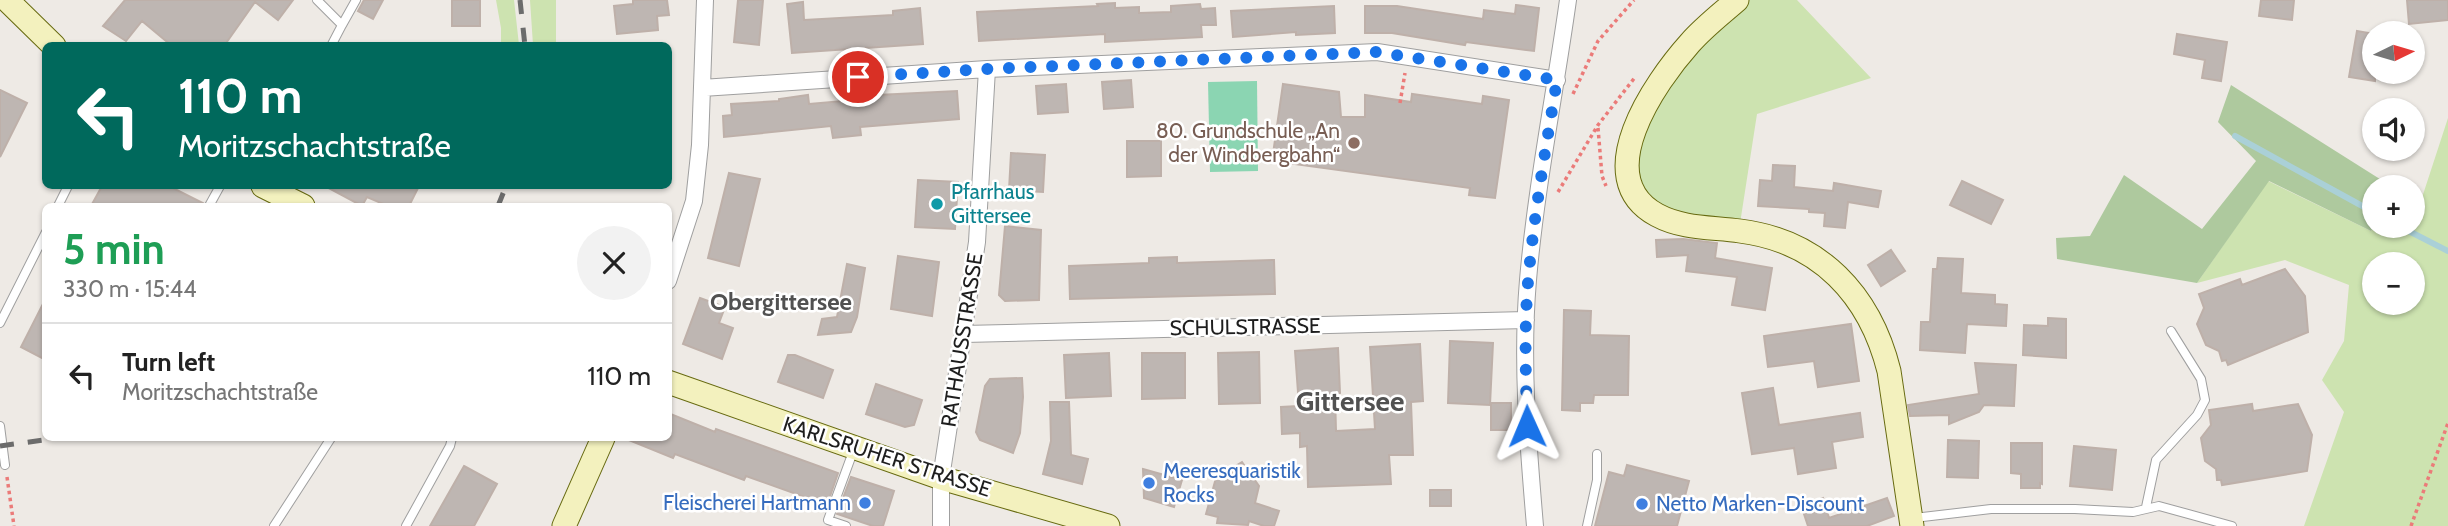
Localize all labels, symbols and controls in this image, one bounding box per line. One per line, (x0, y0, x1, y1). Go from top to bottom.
north arrow (2362, 21, 2426, 84)
map controls (2362, 21, 2425, 315)
pin (828, 47, 888, 107)
icon: arrive (839, 58, 877, 96)
text: 110 m (178, 66, 302, 125)
icon: left (63, 70, 154, 161)
button: sound (2362, 98, 2425, 161)
place label: 80. Grundschule „An der Windbergbahn“ (1156, 118, 1340, 167)
text: Moritzschachtstraße (178, 126, 451, 165)
marker: 80. Grundschule „An der Windbergbahn“ (1346, 135, 1362, 151)
button: + (2362, 175, 2425, 238)
place label: Pfarrhaus Gittersee (951, 179, 1035, 228)
marker: Pfarrhaus Gittersee (929, 196, 945, 212)
text: 5 min (63, 223, 165, 275)
button: close (577, 226, 651, 300)
street label: RATHAUSSTRASSE (935, 251, 988, 429)
button: − (2362, 252, 2425, 315)
text: 330 m · 15:44 (63, 275, 196, 303)
district label: Obergittersee (710, 287, 852, 316)
street label: SCHULSTRASSE (1169, 313, 1321, 340)
text: Turn left (122, 346, 215, 378)
icon: left (63, 357, 101, 395)
text: 110 m (587, 360, 651, 392)
text: Moritzschachtstraße (122, 378, 318, 406)
district label: Gittersee (1296, 384, 1404, 418)
position arrow (1490, 389, 1564, 463)
street label: KARLSRUHER STRASSE (780, 411, 994, 502)
place label: Meeresquaristik Rocks (1163, 458, 1301, 507)
marker: Meeresquaristik Rocks (1141, 475, 1157, 491)
place label: Fleischerei Hartmann (663, 490, 851, 515)
place label: Netto Marken-Discount (1656, 491, 1864, 516)
marker: Fleischerei Hartmann (857, 495, 873, 511)
marker: Netto Marken-Discount (1634, 496, 1650, 512)

